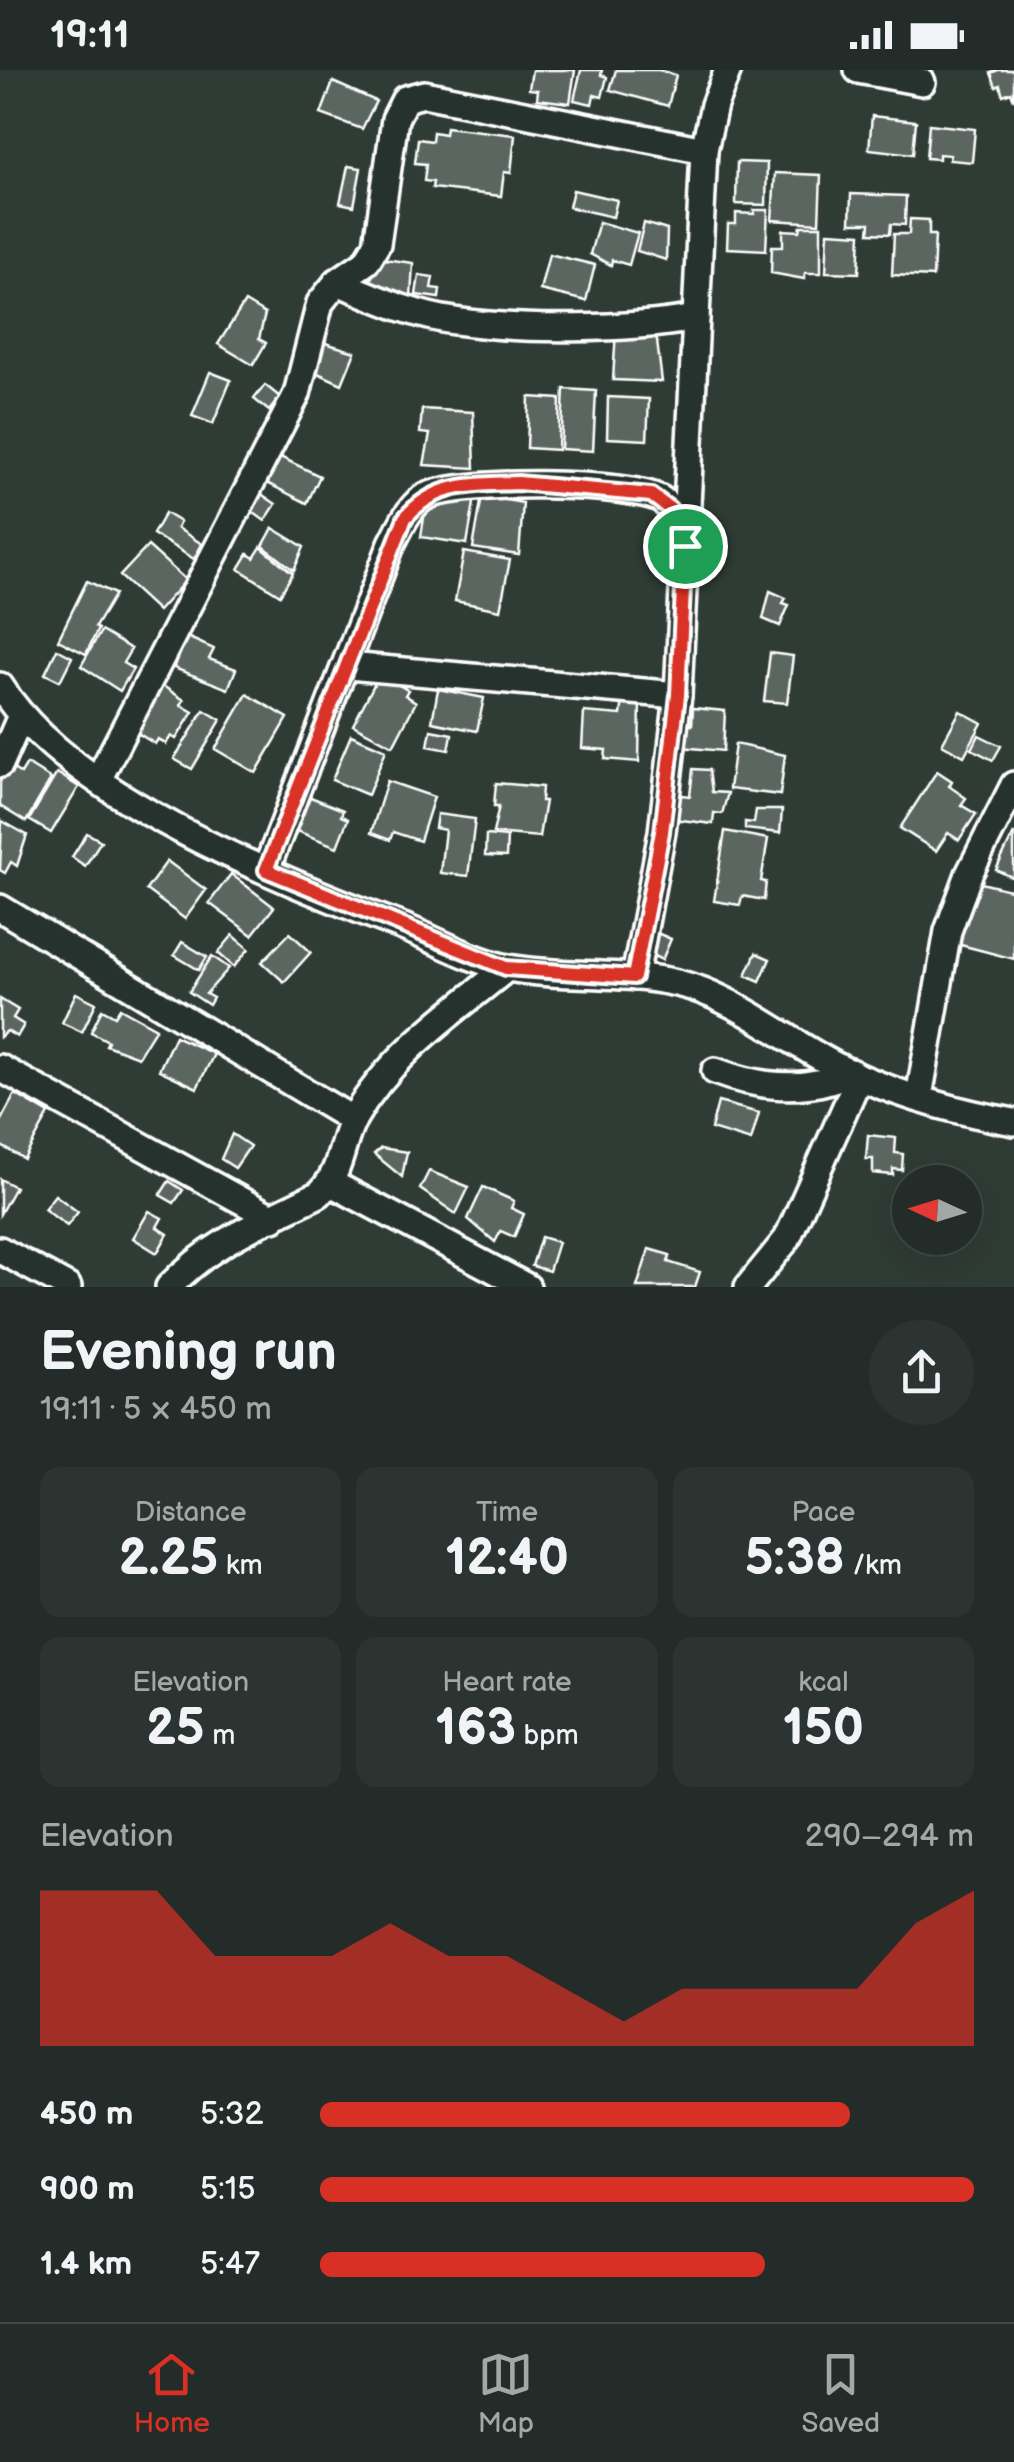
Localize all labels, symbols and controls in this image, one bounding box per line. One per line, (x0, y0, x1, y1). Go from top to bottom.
text: 19:11 (50, 13, 129, 58)
pin (643, 504, 728, 589)
icon: arrive (658, 519, 713, 574)
north arrow (892, 1165, 982, 1255)
map controls (892, 1165, 982, 1255)
text: Evening run (40, 1319, 337, 1386)
button: share (869, 1320, 974, 1425)
text: 19:11 · 5 × 450 m (40, 1390, 272, 1429)
text: Distance (135, 1496, 247, 1529)
text: Time (476, 1496, 538, 1529)
text: Pace (791, 1496, 855, 1529)
text: 2.25 (119, 1529, 218, 1589)
text: 12:40 (445, 1529, 569, 1589)
text: 5:38 (745, 1529, 845, 1589)
text: km (218, 1549, 263, 1582)
text: /km (845, 1549, 902, 1582)
text: Elevation (132, 1666, 249, 1699)
text: Heart rate (442, 1666, 572, 1699)
text: kcal (798, 1666, 848, 1699)
text: 25 (146, 1699, 205, 1759)
text: 163 (435, 1699, 516, 1759)
text: 150 (783, 1699, 864, 1759)
text: m (205, 1719, 235, 1752)
text: bpm (516, 1719, 579, 1752)
text: Elevation (40, 1817, 173, 1856)
text: 290–294 m (805, 1817, 974, 1856)
text: 450 m (40, 2095, 133, 2134)
text: 5:32 (200, 2095, 263, 2134)
text: 900 m (40, 2170, 135, 2209)
text: 5:15 (200, 2170, 256, 2209)
text: 1.4 km (40, 2245, 132, 2284)
text: 5:47 (200, 2245, 260, 2284)
tab: Home (134, 2347, 210, 2440)
tab: Map (478, 2347, 534, 2440)
tab: Saved (802, 2347, 880, 2440)

